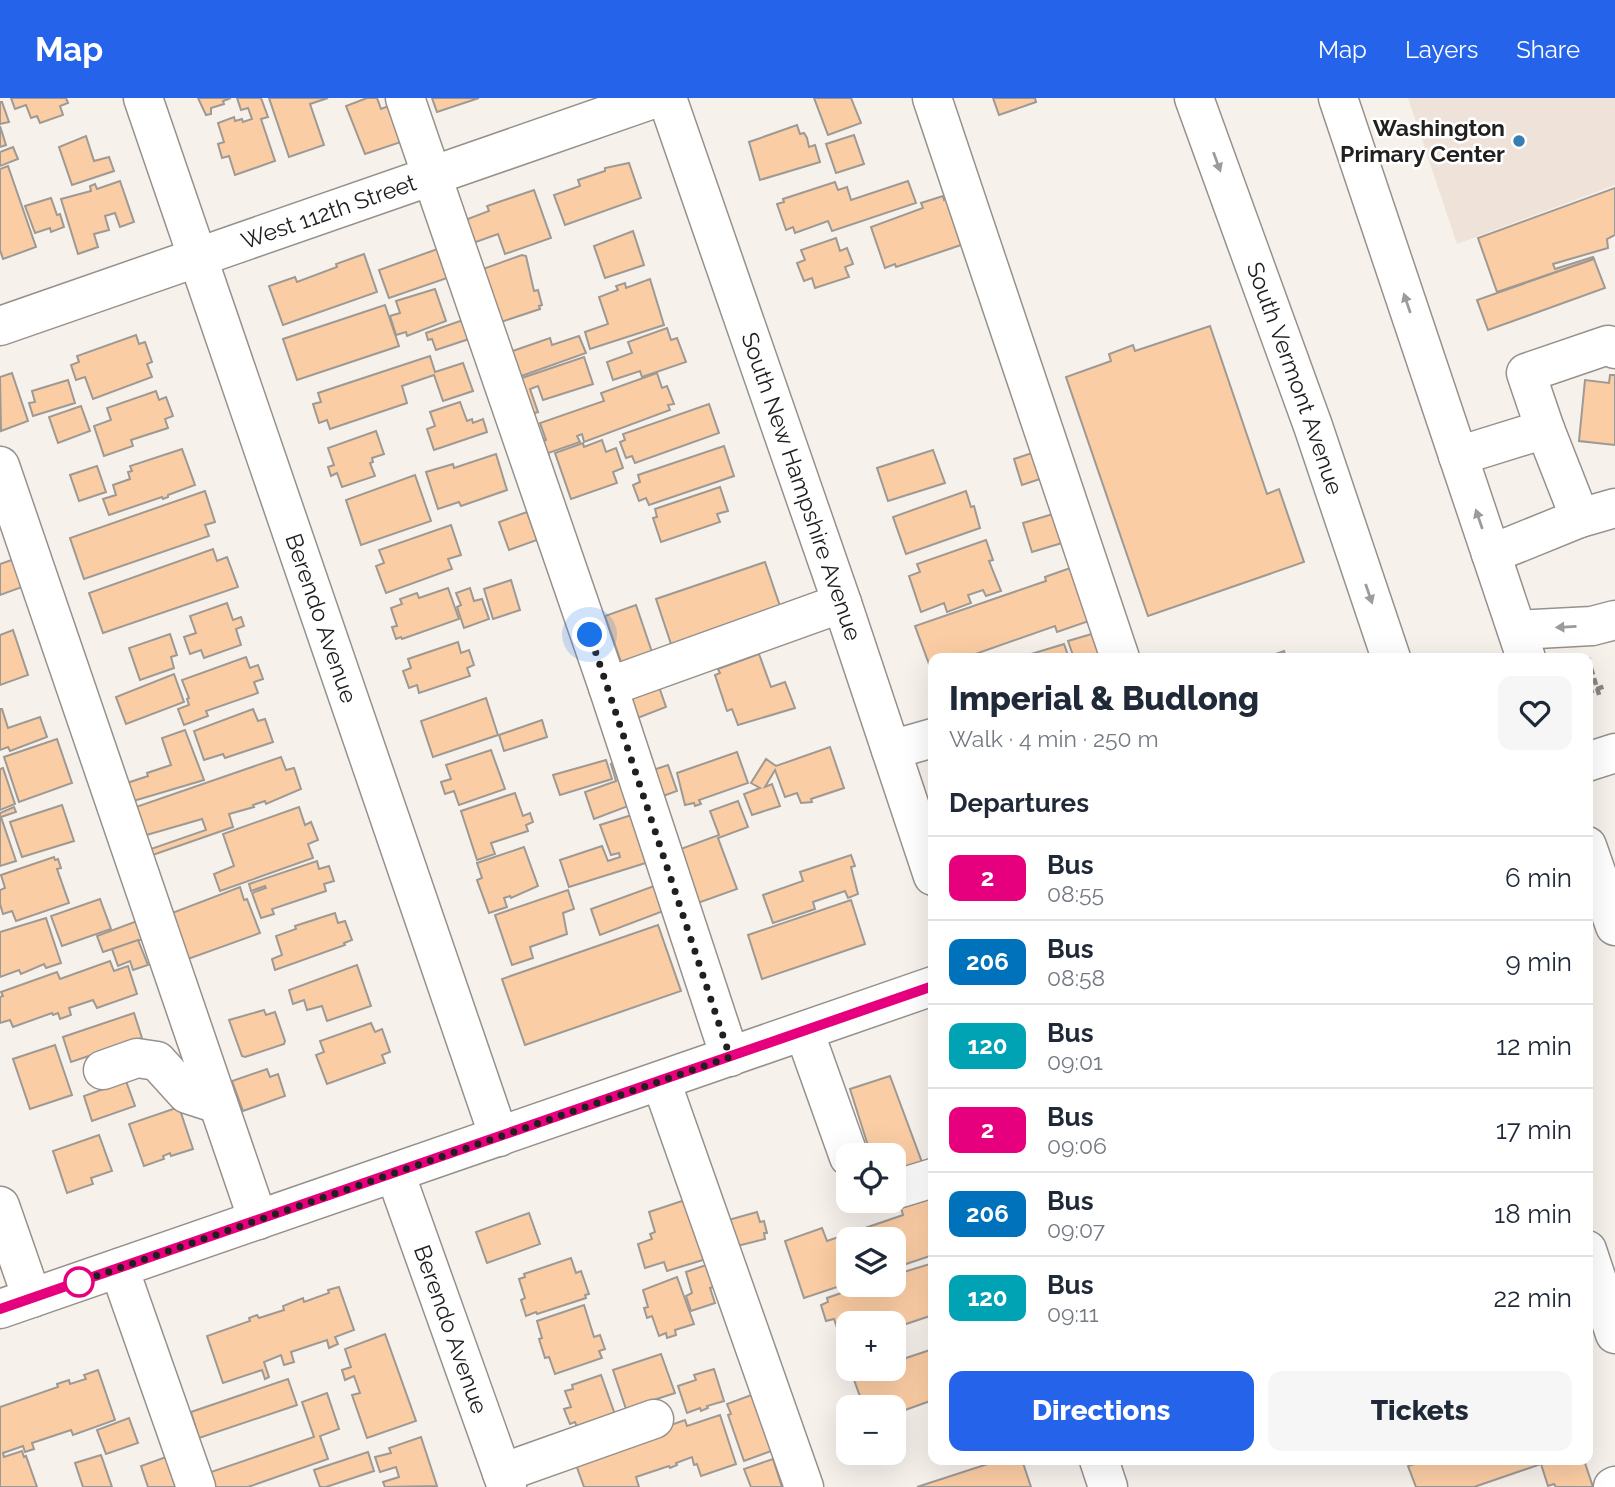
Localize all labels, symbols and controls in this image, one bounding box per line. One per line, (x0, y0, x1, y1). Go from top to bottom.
text: Map (35, 30, 103, 69)
text: Map (1318, 35, 1367, 64)
text: Layers (1405, 35, 1478, 64)
text: Share (1516, 35, 1580, 64)
place label: Washington Primary Center (1340, 114, 1505, 167)
marker: Washington Primary Center (1511, 133, 1527, 149)
one-way arrow (1212, 152, 1223, 173)
street label: West 112th Street (238, 168, 420, 254)
street label: South Vermont Avenue (1242, 258, 1349, 498)
one-way arrow (1401, 292, 1412, 313)
street label: South New Hampshire Avenue (736, 328, 868, 644)
one-way arrow (1473, 508, 1484, 529)
street label: Berendo Avenue (280, 530, 363, 706)
one-way arrow (1364, 583, 1375, 604)
your location (572, 617, 607, 652)
one-way arrow (1555, 622, 1577, 633)
button: heart (1498, 676, 1572, 750)
text: Imperial & Budlong (949, 679, 1259, 718)
text: Walk · 4 min · 250 m (949, 725, 1159, 752)
text: Departures (949, 788, 1089, 818)
text: Bus (1047, 850, 1094, 880)
text: 2 (981, 863, 994, 892)
text: 6 min (1505, 863, 1572, 893)
text: 08:55 (1047, 880, 1104, 907)
text: Bus (1047, 934, 1094, 964)
text: 206 (966, 947, 1009, 976)
text: 9 min (1505, 947, 1572, 977)
text: 08:58 (1047, 964, 1105, 991)
text: Bus (1047, 1018, 1094, 1048)
text: 120 (967, 1031, 1008, 1060)
text: 12 min (1496, 1031, 1572, 1061)
text: 09:01 (1047, 1048, 1103, 1075)
text: Bus (1047, 1102, 1094, 1132)
text: 2 (981, 1115, 994, 1144)
text: 17 min (1496, 1115, 1572, 1145)
text: 09:06 (1047, 1132, 1107, 1159)
map controls (836, 1143, 906, 1465)
button: locate (836, 1143, 906, 1213)
text: Bus (1047, 1186, 1094, 1216)
text: 206 (966, 1199, 1009, 1228)
text: 18 min (1494, 1199, 1572, 1229)
text: 09:07 (1047, 1216, 1105, 1243)
button: layers (836, 1227, 906, 1297)
street label: Berendo Avenue (409, 1241, 494, 1417)
unlabelled marker (64, 1267, 94, 1297)
text: Bus (1047, 1270, 1094, 1300)
text: 120 (967, 1283, 1008, 1312)
text: 22 min (1494, 1283, 1572, 1313)
text: 09:11 (1047, 1300, 1099, 1327)
button: + (836, 1311, 906, 1381)
button: Directions (949, 1371, 1254, 1451)
button: Tickets (1268, 1371, 1572, 1451)
button: − (836, 1395, 906, 1465)

